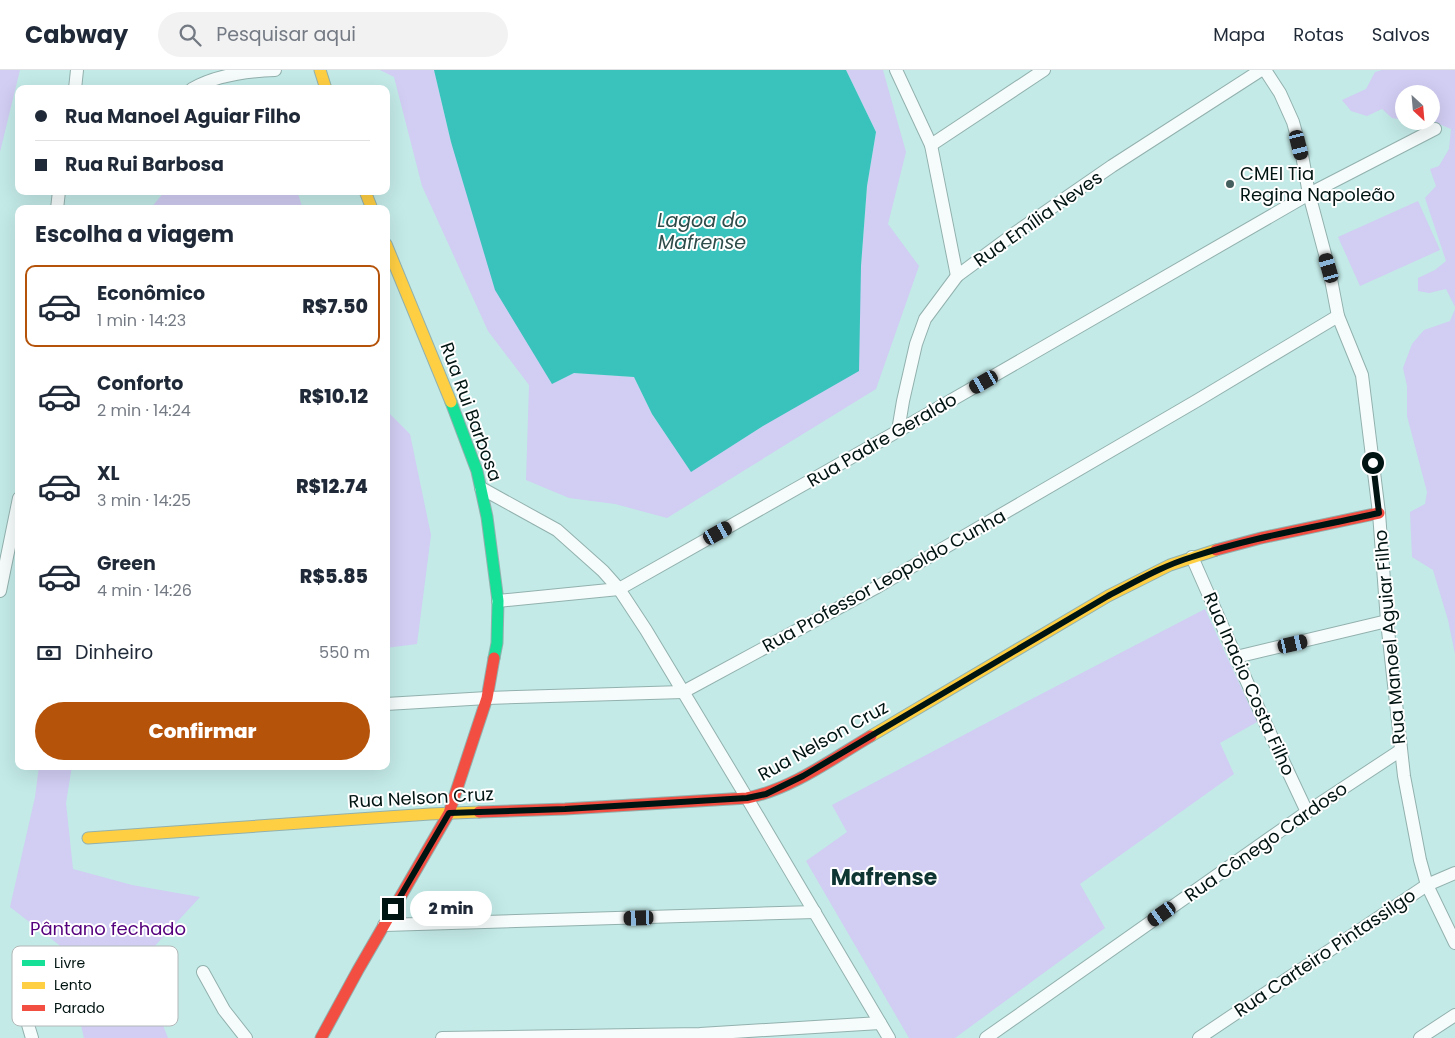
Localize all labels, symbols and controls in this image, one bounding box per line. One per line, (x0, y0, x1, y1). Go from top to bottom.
search box (158, 12, 508, 57)
text: Cabway (25, 18, 128, 51)
icon: search (176, 21, 204, 49)
text: Pesquisar aqui (216, 21, 356, 48)
text: Mapa (1213, 22, 1265, 47)
text: Rotas (1293, 22, 1344, 47)
text: Salvos (1372, 22, 1430, 47)
north arrow (1395, 85, 1440, 130)
map controls (1395, 85, 1440, 130)
text: Rua Manoel Aguiar Filho (65, 103, 301, 130)
car (1288, 129, 1309, 161)
text: Rua Rui Barbosa (65, 151, 224, 178)
place label: CMEI Tia Regina Napoleão (1240, 161, 1395, 207)
street label: Rua Emília Neves (968, 165, 1107, 272)
marker: CMEI Tia Regina Napoleão (1224, 178, 1236, 190)
water label: Lagoa do Mafrense (657, 207, 747, 256)
text: Escolha a viagem (35, 219, 234, 250)
car (1317, 252, 1340, 284)
text: Econômico (97, 280, 205, 307)
icon: car (37, 284, 82, 329)
text: R$7.50 (302, 293, 368, 320)
text: 1 min · 14:23 (97, 309, 186, 332)
street label: Rua Rui Barbosa (435, 339, 508, 485)
car (967, 368, 1000, 396)
text: Conforto (97, 370, 183, 397)
icon: car (37, 374, 82, 419)
text: R$10.12 (299, 383, 368, 410)
street label: Rua Padre Geraldo (802, 386, 961, 493)
text: 2 min · 14:24 (97, 399, 191, 422)
route start (1362, 452, 1384, 474)
text: XL (97, 460, 120, 487)
icon: car (37, 464, 82, 509)
text: R$12.74 (296, 473, 368, 500)
text: 3 min · 14:25 (97, 489, 191, 512)
street label: Rua Professor Leopoldo Cunha (758, 503, 1010, 658)
car (701, 519, 734, 547)
street label: Rua Manoel Aguiar Filho (1368, 529, 1411, 745)
text: Green (97, 550, 156, 577)
icon: car (37, 554, 82, 599)
text: R$5.85 (300, 563, 368, 590)
text: 4 min · 14:26 (97, 579, 192, 602)
street label: Rua Inacio Costa Filho (1198, 588, 1301, 780)
car (1276, 633, 1309, 655)
icon: cash (35, 639, 63, 667)
text: Dinheiro (75, 639, 153, 666)
text: 550 m (319, 641, 370, 664)
street label: Rua Nelson Cruz (753, 694, 892, 787)
button: Confirmar (35, 702, 370, 760)
street label: Rua Cônego Cardoso (1179, 776, 1352, 907)
street label: Rua Nelson Cruz (348, 781, 494, 814)
district label: Mafrense (831, 862, 937, 893)
street label: Rua Carteiro Pintassilgo (1229, 882, 1420, 1023)
callout: 2 min (410, 892, 493, 926)
text: 2 min (428, 897, 474, 920)
route end (382, 898, 404, 920)
car (1145, 899, 1178, 929)
car (623, 910, 654, 926)
park label: Pântano fechado (30, 916, 186, 941)
legend (12, 946, 178, 1026)
text: Livre (54, 953, 86, 973)
text: Lento (54, 975, 92, 995)
text: Parado (54, 998, 105, 1018)

